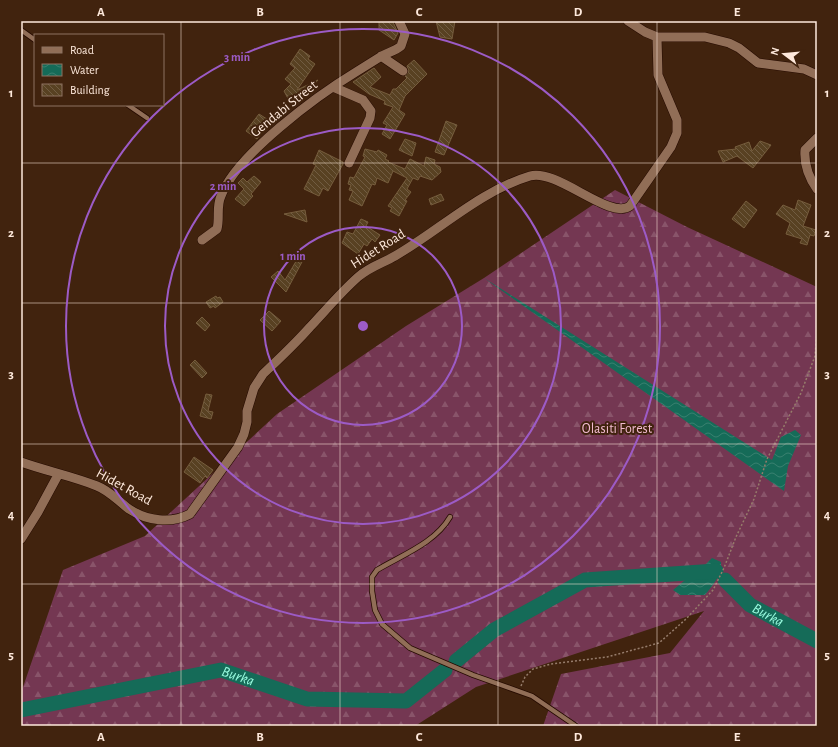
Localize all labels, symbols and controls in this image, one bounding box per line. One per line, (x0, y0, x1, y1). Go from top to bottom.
text: A (97, 6, 105, 19)
text: B (256, 6, 264, 19)
text: C (416, 6, 423, 19)
text: D (574, 6, 583, 19)
text: E (734, 6, 741, 19)
legend (34, 34, 164, 106)
north arrow (764, 34, 804, 74)
text: Road (70, 44, 94, 56)
text: N (769, 46, 781, 57)
text: 3 min (224, 51, 250, 63)
text: Water (70, 64, 99, 76)
street label: Gendabi Street (248, 78, 320, 140)
text: Building (70, 84, 110, 96)
text: 1 (9, 87, 13, 100)
text: 1 (825, 87, 829, 100)
text: 2 min (210, 180, 236, 192)
text: 2 (8, 227, 14, 240)
street label: Hidet Road (348, 227, 408, 271)
text: 2 (824, 227, 830, 240)
text: 1 min (280, 250, 306, 262)
centre of rings (356, 319, 370, 333)
text: 3 (8, 368, 14, 381)
text: 3 (824, 368, 830, 381)
park label: Olasiti Forest (582, 422, 653, 436)
street label: Hidet Road (94, 466, 154, 508)
text: 4 (8, 509, 15, 522)
text: 4 (824, 509, 831, 522)
water label: Burka (750, 600, 786, 629)
text: 5 (8, 649, 14, 662)
text: 5 (824, 649, 830, 662)
water label: Burka (220, 663, 256, 688)
text: A (97, 731, 105, 744)
text: B (256, 731, 264, 744)
text: C (416, 731, 423, 744)
text: D (574, 731, 583, 744)
text: E (734, 731, 741, 744)

